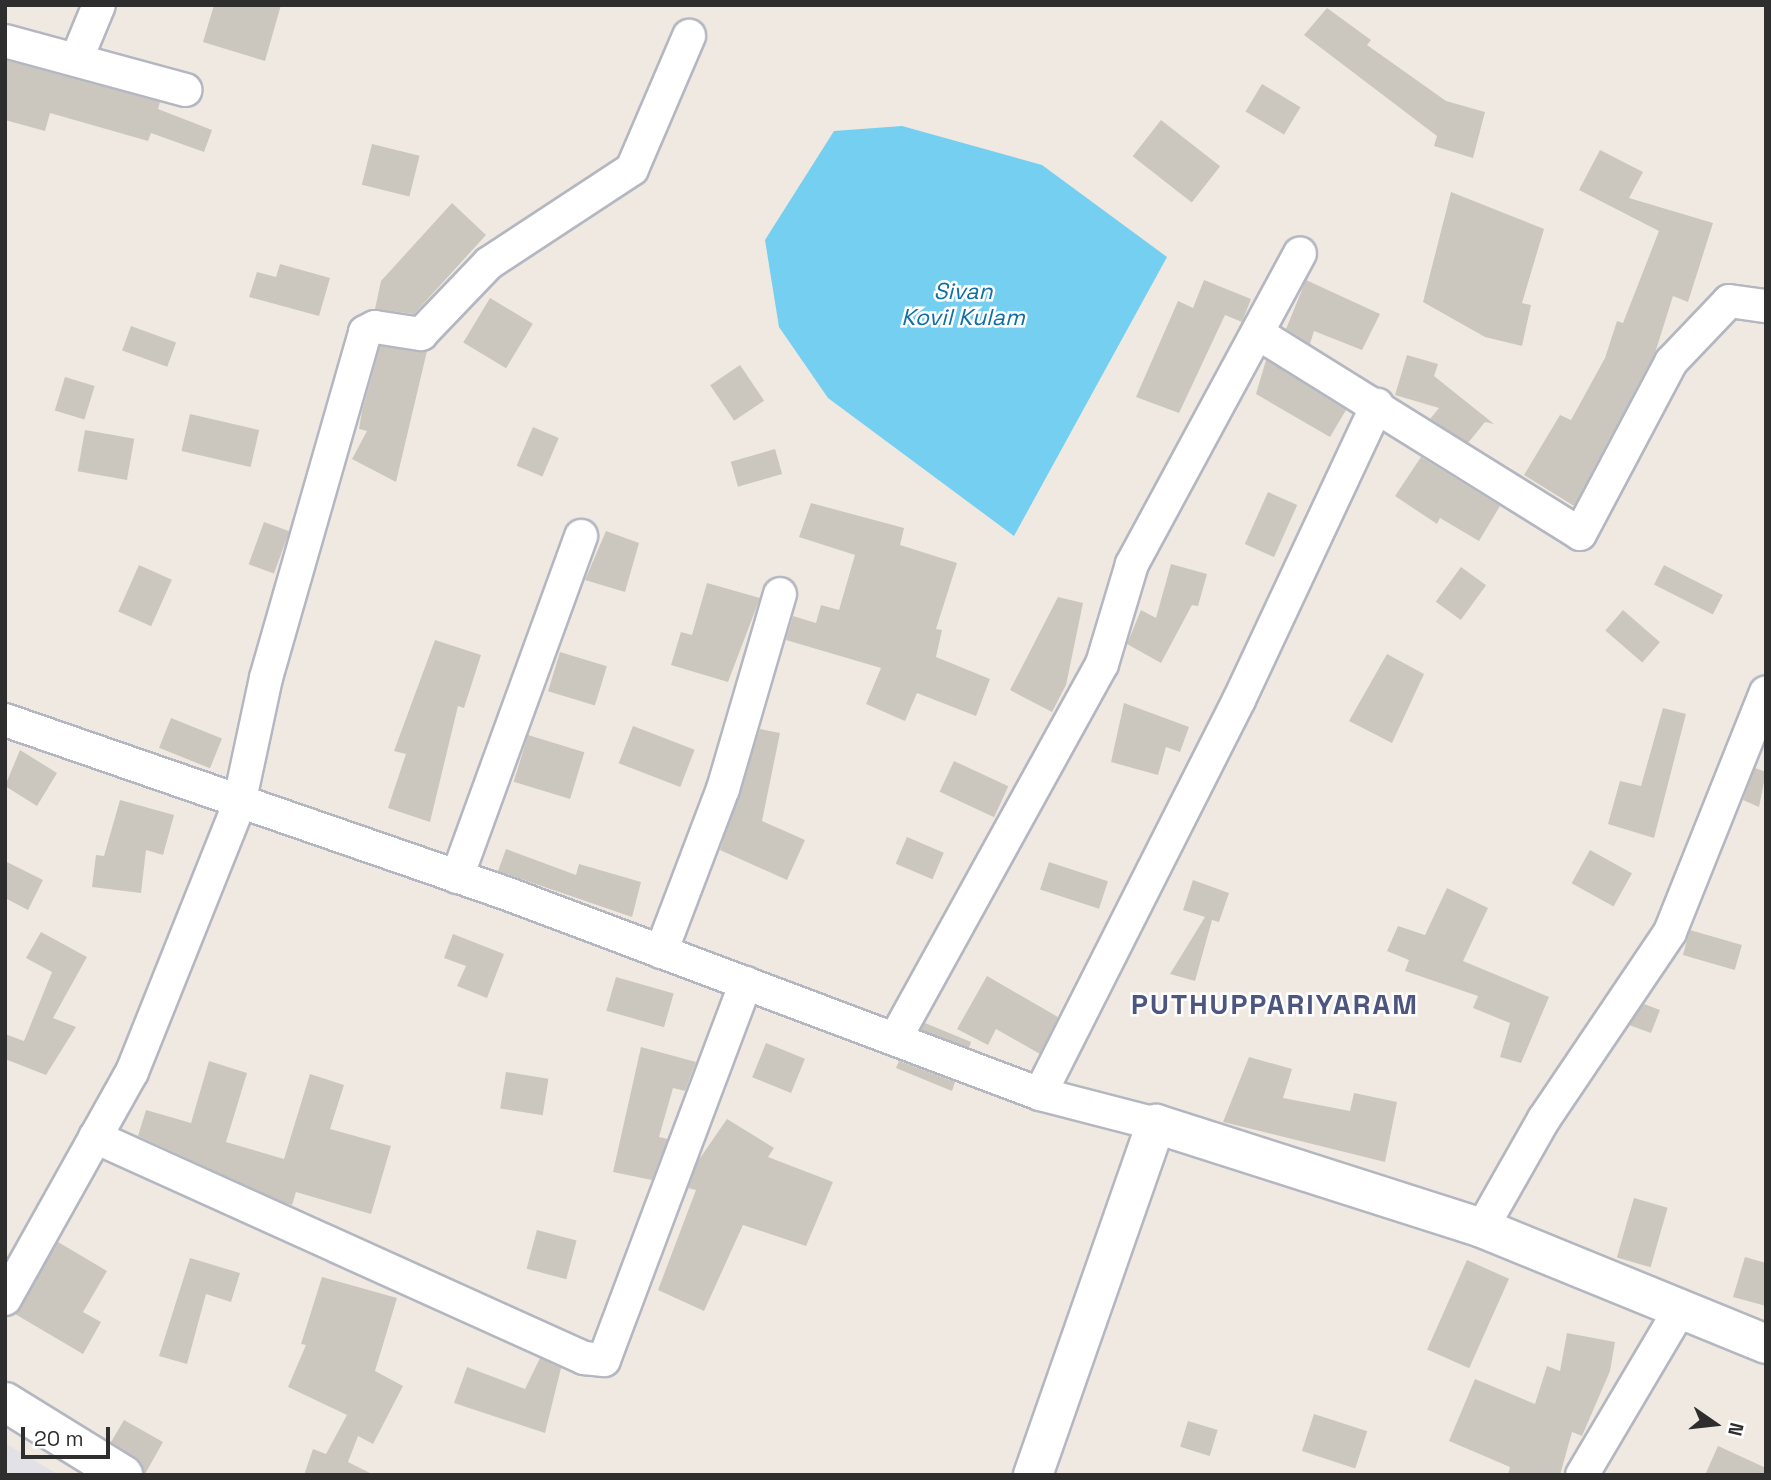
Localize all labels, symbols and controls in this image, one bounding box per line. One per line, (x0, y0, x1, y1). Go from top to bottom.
water label: Sivan Kovil Kulam (901, 277, 1025, 331)
district label: PUTHUPPARIYARAM (1133, 987, 1417, 1021)
north arrow (1680, 1389, 1750, 1459)
scale bar (24, 1414, 114, 1458)
text: N (1722, 1420, 1750, 1438)
text: 20 m (34, 1425, 84, 1452)

